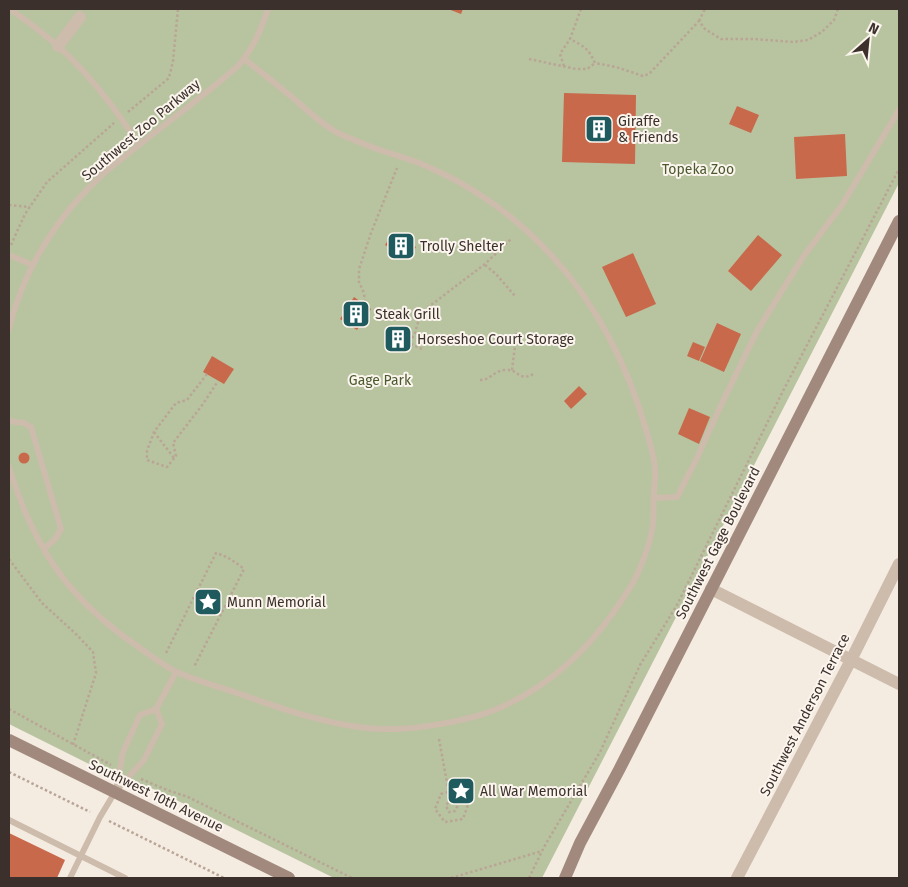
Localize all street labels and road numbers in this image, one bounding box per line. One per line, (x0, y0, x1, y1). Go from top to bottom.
street label: Southwest Zoo Parkway (78, 76, 204, 184)
street label: Southwest Gage Boulevard (672, 464, 764, 622)
street label: Southwest Anderson Terrace (756, 631, 854, 799)
street label: Southwest 10th Avenue (86, 756, 226, 836)

